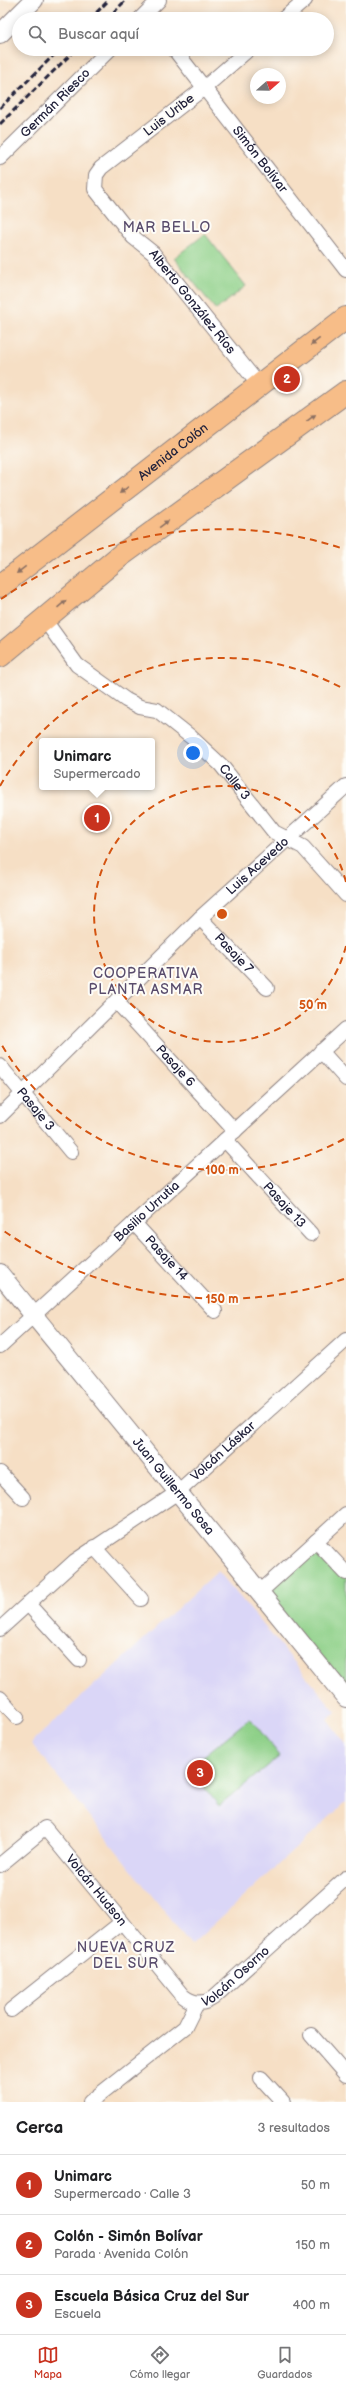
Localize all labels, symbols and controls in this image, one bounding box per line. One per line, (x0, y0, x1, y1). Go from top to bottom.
search box (12, 12, 334, 56)
icon: search (26, 23, 48, 45)
text: Buscar aquí (58, 25, 139, 44)
street label: Germán Riesco (17, 65, 94, 141)
north arrow (250, 68, 286, 104)
street label: Luis Uribe (140, 90, 198, 140)
street label: Simón Bolívar (229, 123, 291, 196)
district label: MAR BELLO (123, 219, 211, 236)
street label: Alberto González Ríos (145, 246, 239, 358)
one-way arrow (310, 338, 321, 346)
pin: 2 (274, 364, 300, 394)
one-way arrow (306, 414, 317, 422)
street label: Avenida Colón (135, 420, 211, 484)
one-way arrow (118, 486, 129, 494)
one-way arrow (159, 520, 170, 528)
one-way arrow (16, 565, 27, 574)
one-way arrow (56, 599, 67, 608)
popup (39, 738, 155, 790)
your location (183, 743, 203, 763)
text: Unimarc (53, 747, 111, 766)
street label: Calle 3 (215, 761, 254, 803)
text: Supermercado (53, 766, 141, 782)
pin: 1 (84, 803, 110, 833)
street label: Luis Acevedo (223, 834, 292, 898)
centre of rings (215, 907, 229, 921)
street label: Pasaje 7 (211, 930, 257, 977)
district label: COOPERATIVA PLANTA ASMAR (89, 965, 203, 998)
text: 50 m (299, 998, 327, 1013)
street label: Pasaje 6 (152, 1042, 199, 1090)
street label: Pasaje 3 (13, 1084, 58, 1134)
text: 100 m (205, 1163, 239, 1178)
street label: Basilio Urrutia (111, 1178, 183, 1246)
street label: Pasaje 13 (260, 1179, 309, 1231)
street label: Pasaje 14 (142, 1232, 191, 1284)
text: 150 m (206, 1292, 238, 1307)
street label: Volcán Láskar (187, 1418, 259, 1484)
street label: Juan Guillermo Sosa (129, 1434, 218, 1538)
pin: 3 (187, 1758, 213, 1788)
street label: Volcán Hudson (62, 1851, 130, 1929)
district label: NUEVA CRUZ DEL SUR (77, 1939, 175, 1972)
street label: Volcán Osorno (200, 1943, 273, 2010)
text: Cerca (16, 2118, 63, 2138)
text: 3 resultados (258, 2120, 330, 2136)
text: Unimarc (54, 2167, 112, 2186)
text: 1 (26, 2177, 32, 2193)
text: 50 m (301, 2177, 330, 2193)
text: Supermercado · Calle 3 (54, 2186, 191, 2202)
text: Colón - Simón Bolívar (54, 2227, 203, 2246)
text: 2 (25, 2237, 33, 2253)
text: 150 m (296, 2237, 330, 2253)
text: Parada · Avenida Colón (54, 2246, 188, 2262)
text: Escuela Básica Cruz del Sur (54, 2287, 249, 2306)
text: 3 (25, 2297, 33, 2313)
text: 400 m (293, 2297, 330, 2313)
text: Escuela (54, 2306, 101, 2322)
tab: Mapa (34, 2344, 62, 2381)
tab: Cómo llegar (130, 2344, 190, 2381)
tab: Guardados (257, 2344, 312, 2381)

